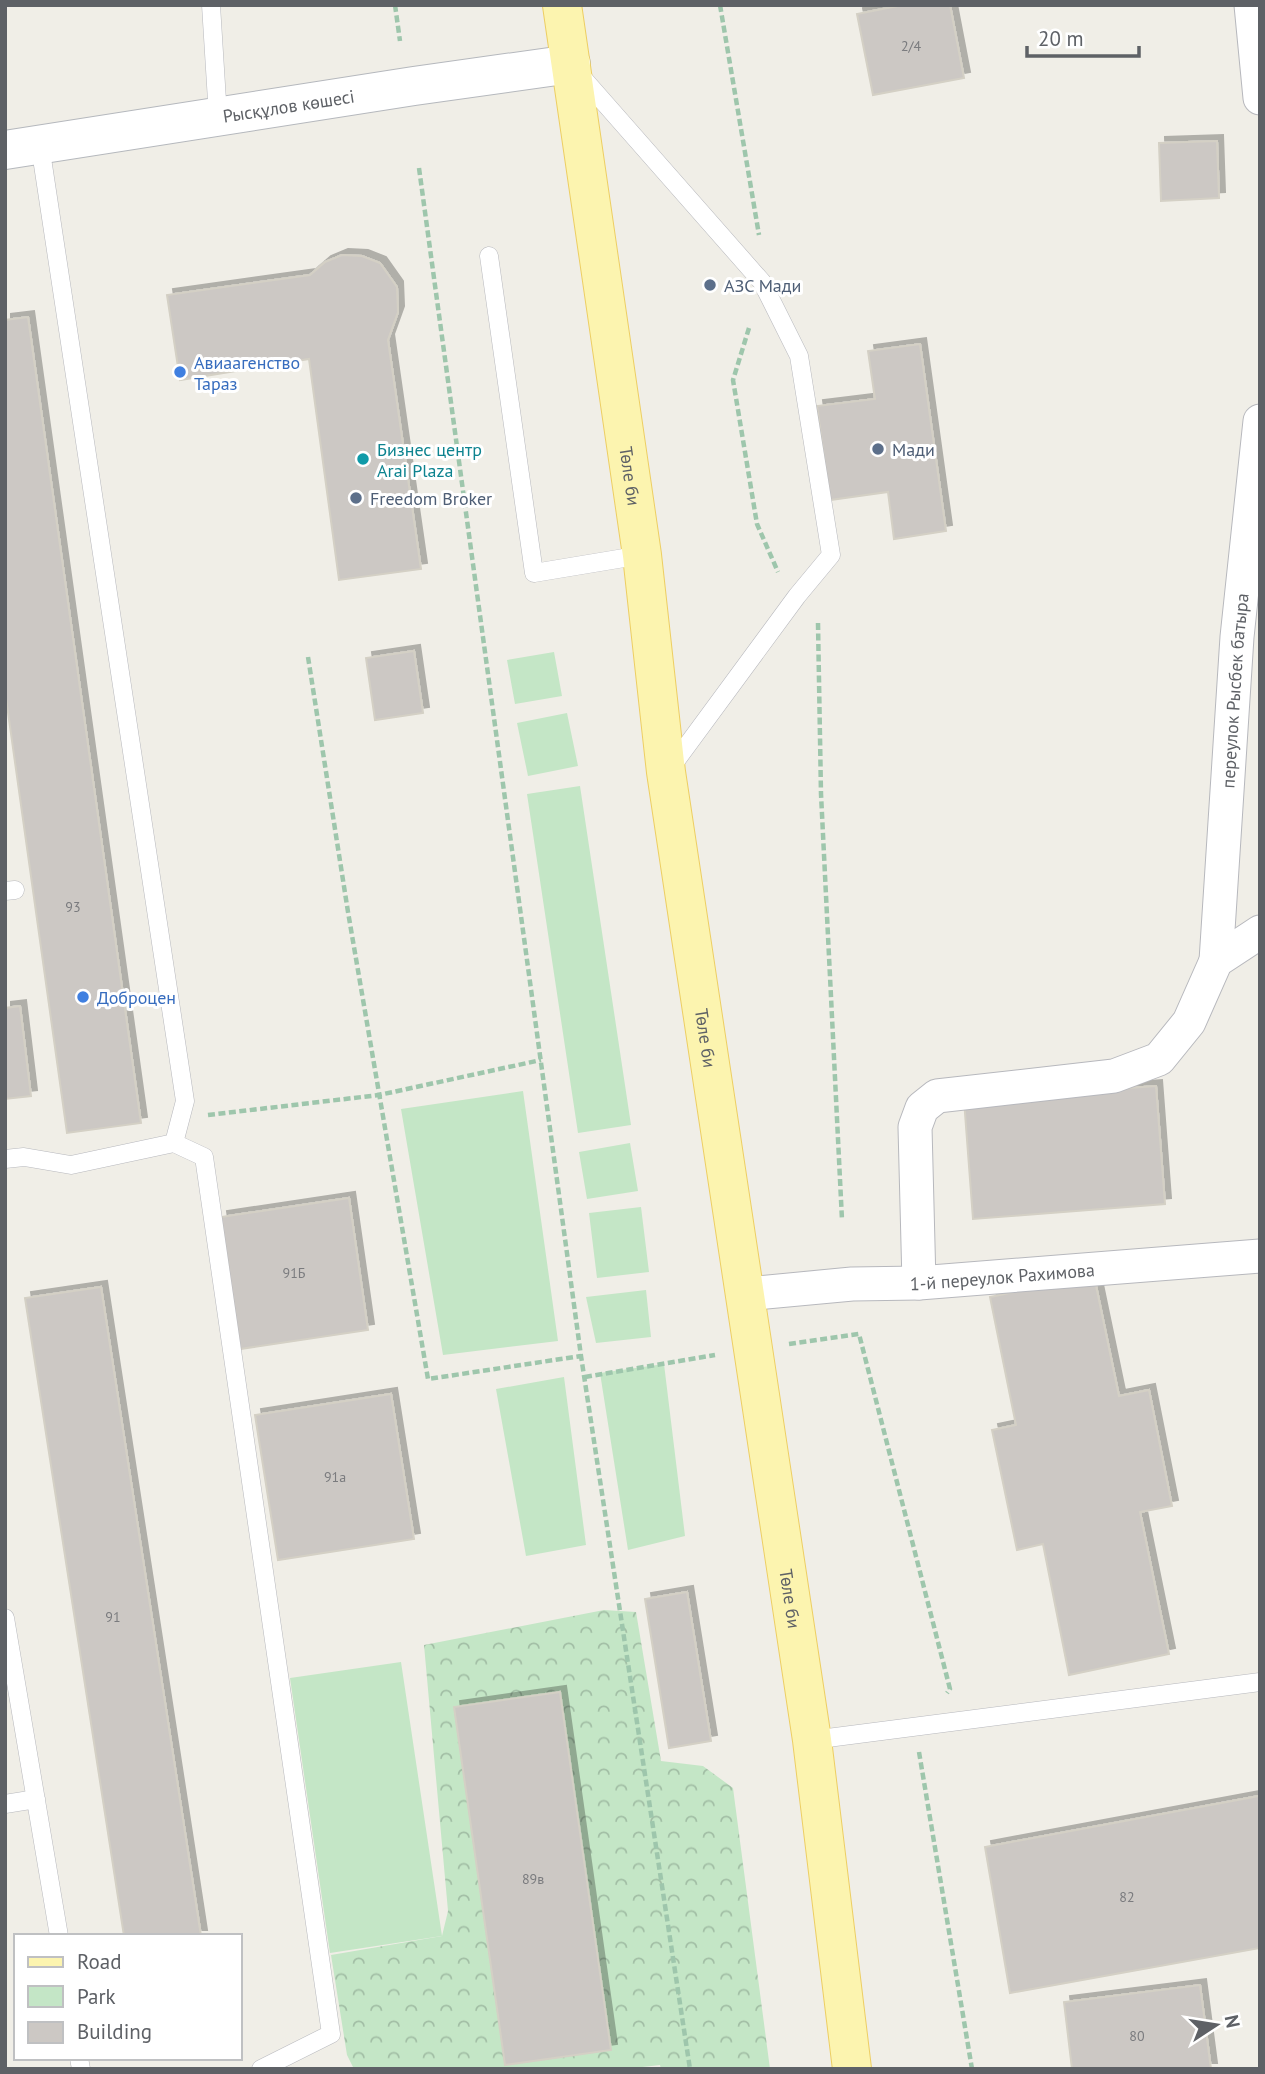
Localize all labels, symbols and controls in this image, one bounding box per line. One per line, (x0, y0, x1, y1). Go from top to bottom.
scale bar (1027, 14, 1139, 58)
text: 20 m (1038, 25, 1084, 52)
house number: 2/4 (901, 37, 921, 55)
street label: Рысқұлов көшесі (221, 84, 356, 127)
place label: АЗС Мади (724, 274, 801, 297)
marker: АЗС Мади (702, 277, 718, 293)
place label: Авиаагенство Тараз (194, 351, 300, 395)
marker: Авиаагенство Тараз (172, 364, 188, 380)
place label: Бизнес центр Arai Plaza (377, 438, 482, 482)
place label: Мади (892, 438, 935, 461)
marker: Мади (870, 441, 886, 457)
street label: Төле би (615, 445, 646, 507)
marker: Бизнес центр Arai Plaza (355, 451, 371, 467)
place label: Freedom Broker (370, 487, 492, 510)
marker: Freedom Broker (348, 490, 364, 506)
street label: переулок Рысбек батыра (1216, 592, 1253, 789)
house number: 93 (65, 898, 81, 916)
place label: Доброцен (97, 986, 176, 1009)
marker: Доброцен (75, 989, 91, 1005)
street label: Төле би (690, 1007, 722, 1069)
street label: 1-й переулок Рахимова (910, 1258, 1096, 1295)
house number: 91Б (283, 1264, 306, 1282)
house number: 91а (324, 1468, 346, 1486)
street label: Төле би (775, 1567, 806, 1630)
house number: 91 (105, 1608, 121, 1626)
house number: 89в (522, 1870, 544, 1888)
house number: 82 (1119, 1888, 1135, 1906)
legend (14, 1934, 242, 2060)
text: Road (77, 1948, 121, 1975)
text: Park (77, 1983, 116, 2010)
north arrow (1181, 1990, 1251, 2060)
text: N (1220, 2013, 1246, 2030)
text: Building (77, 2018, 152, 2045)
house number: 80 (1129, 2027, 1145, 2045)

